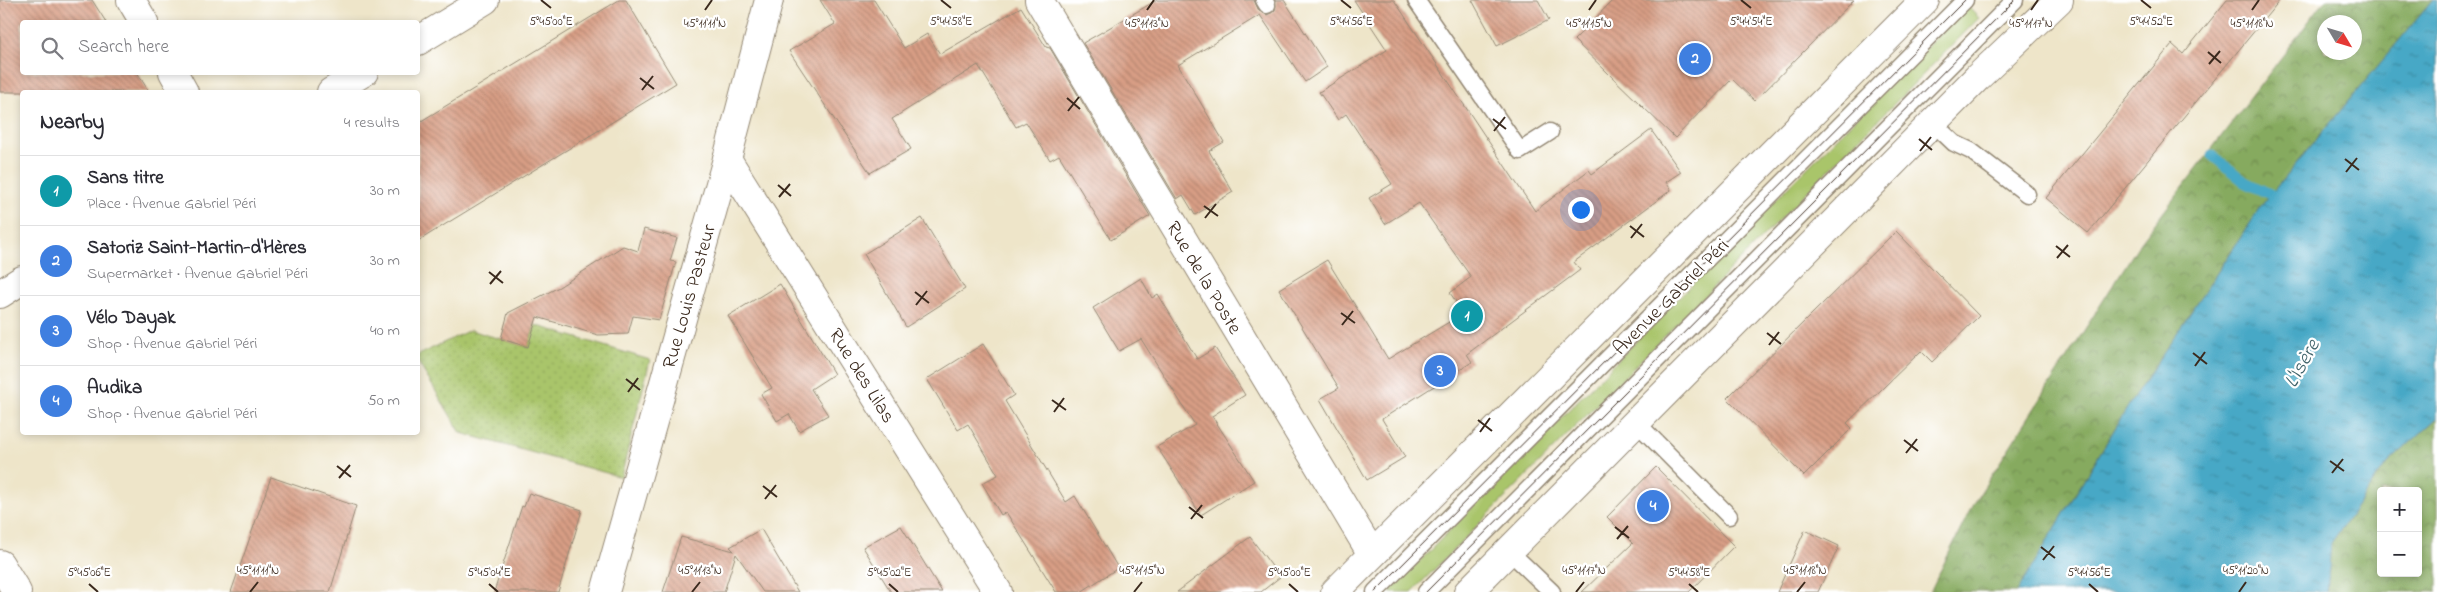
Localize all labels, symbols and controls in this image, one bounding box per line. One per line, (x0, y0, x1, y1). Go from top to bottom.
text: 5°45'00"E (529, 13, 573, 31)
text: 5°44'58"E (930, 13, 972, 31)
text: 5°44'56"E (1329, 13, 1373, 31)
text: 5°44'54"E (1729, 13, 1773, 31)
text: 5°44'52"E (2129, 13, 2173, 31)
text: 45°11'11"N (684, 15, 726, 33)
text: 45°11'13"N (1125, 15, 1169, 33)
text: 45°11'15"N (1566, 15, 1612, 33)
text: 45°11'17"N (2009, 15, 2053, 33)
text: 45°11'18"N (2230, 15, 2274, 33)
north arrow (2317, 15, 2362, 60)
search box (20, 20, 420, 75)
icon: search (38, 34, 66, 62)
text: Search here (78, 34, 169, 61)
pin: 2 (1679, 40, 1711, 78)
text: Nearby (40, 108, 104, 138)
text: 4 results (344, 111, 400, 135)
text: Sans titre (87, 165, 164, 192)
text: 1 (53, 179, 59, 203)
text: 30 m (370, 179, 400, 203)
text: Place · Avenue Gabriel Péri (87, 192, 256, 216)
your location (1568, 197, 1594, 223)
street label: Rue de la Poste (1158, 216, 1248, 340)
street label: Rue Louis Pasteur (656, 220, 725, 372)
street label: Avenue Gabriel Péri (1607, 233, 1737, 363)
text: Satoriz Saint-Martin-d'Hères (87, 235, 307, 262)
text: 2 (52, 249, 60, 273)
text: 30 m (370, 249, 400, 273)
text: Supermarket · Avenue Gabriel Péri (87, 262, 308, 286)
pin: 1 (1451, 297, 1483, 335)
text: Vélo Dayak (87, 305, 176, 332)
text: 3 (53, 319, 59, 343)
text: 40 m (370, 319, 400, 343)
street label: Rue des Lilas (820, 323, 902, 429)
text: Shop · Avenue Gabriel Péri (87, 332, 257, 356)
water label: L'Isère (2277, 333, 2329, 394)
pin: 3 (1424, 352, 1456, 390)
text: Audika (87, 375, 142, 402)
text: 4 (53, 389, 59, 413)
text: 50 m (368, 389, 400, 413)
text: Shop · Avenue Gabriel Péri (87, 402, 257, 426)
pin: 4 (1637, 487, 1669, 525)
map controls (2377, 487, 2422, 577)
button: + (2377, 487, 2422, 532)
button: − (2377, 532, 2422, 577)
text: 45°11'11"N (237, 562, 279, 580)
text: 45°11'13"N (678, 562, 722, 580)
text: 45°11'15"N (1119, 562, 1165, 580)
text: 45°11'17"N (1562, 562, 1606, 580)
text: 45°11'18"N (1783, 562, 1827, 580)
text: 45°11'20"N (2223, 562, 2269, 580)
text: 5°45'06"E (67, 564, 111, 582)
text: 5°45'04"E (467, 564, 511, 582)
text: 5°45'02"E (867, 564, 911, 582)
text: 5°45'00"E (1267, 564, 1311, 582)
text: 5°44'58"E (1668, 564, 1710, 582)
text: 5°44'56"E (2067, 564, 2111, 582)

